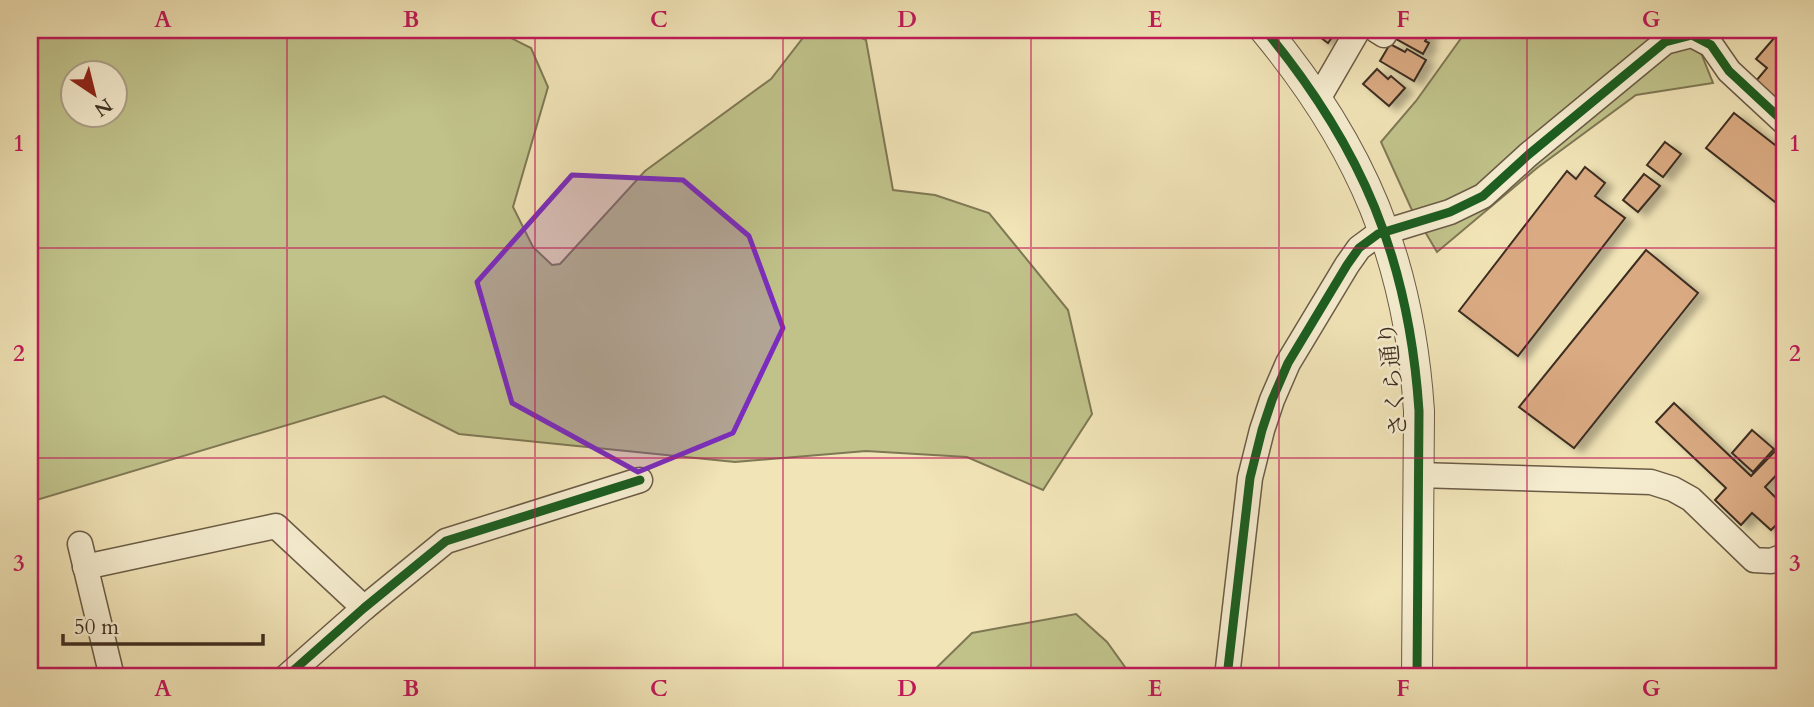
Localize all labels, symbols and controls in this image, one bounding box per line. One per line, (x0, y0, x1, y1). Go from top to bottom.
text: A (154, 4, 172, 35)
text: B (403, 4, 419, 35)
text: C (650, 4, 668, 35)
text: D (897, 4, 917, 35)
text: E (1148, 4, 1162, 35)
text: F (1396, 4, 1410, 35)
text: G (1642, 4, 1661, 35)
north arrow (60, 60, 130, 130)
text: N (89, 92, 117, 123)
text: 1 (13, 128, 25, 159)
text: 1 (1789, 128, 1801, 159)
street label: さくら通り (1372, 320, 1414, 438)
text: 2 (13, 338, 25, 369)
text: 2 (1789, 338, 1801, 369)
text: 3 (13, 548, 25, 579)
text: 3 (1789, 548, 1801, 579)
scale bar (63, 602, 262, 646)
text: 50 m (74, 613, 119, 642)
text: A (154, 673, 172, 704)
text: B (403, 673, 419, 704)
text: C (650, 673, 668, 704)
text: D (897, 673, 917, 704)
text: E (1148, 673, 1162, 704)
text: F (1396, 673, 1410, 704)
text: G (1642, 673, 1661, 704)

